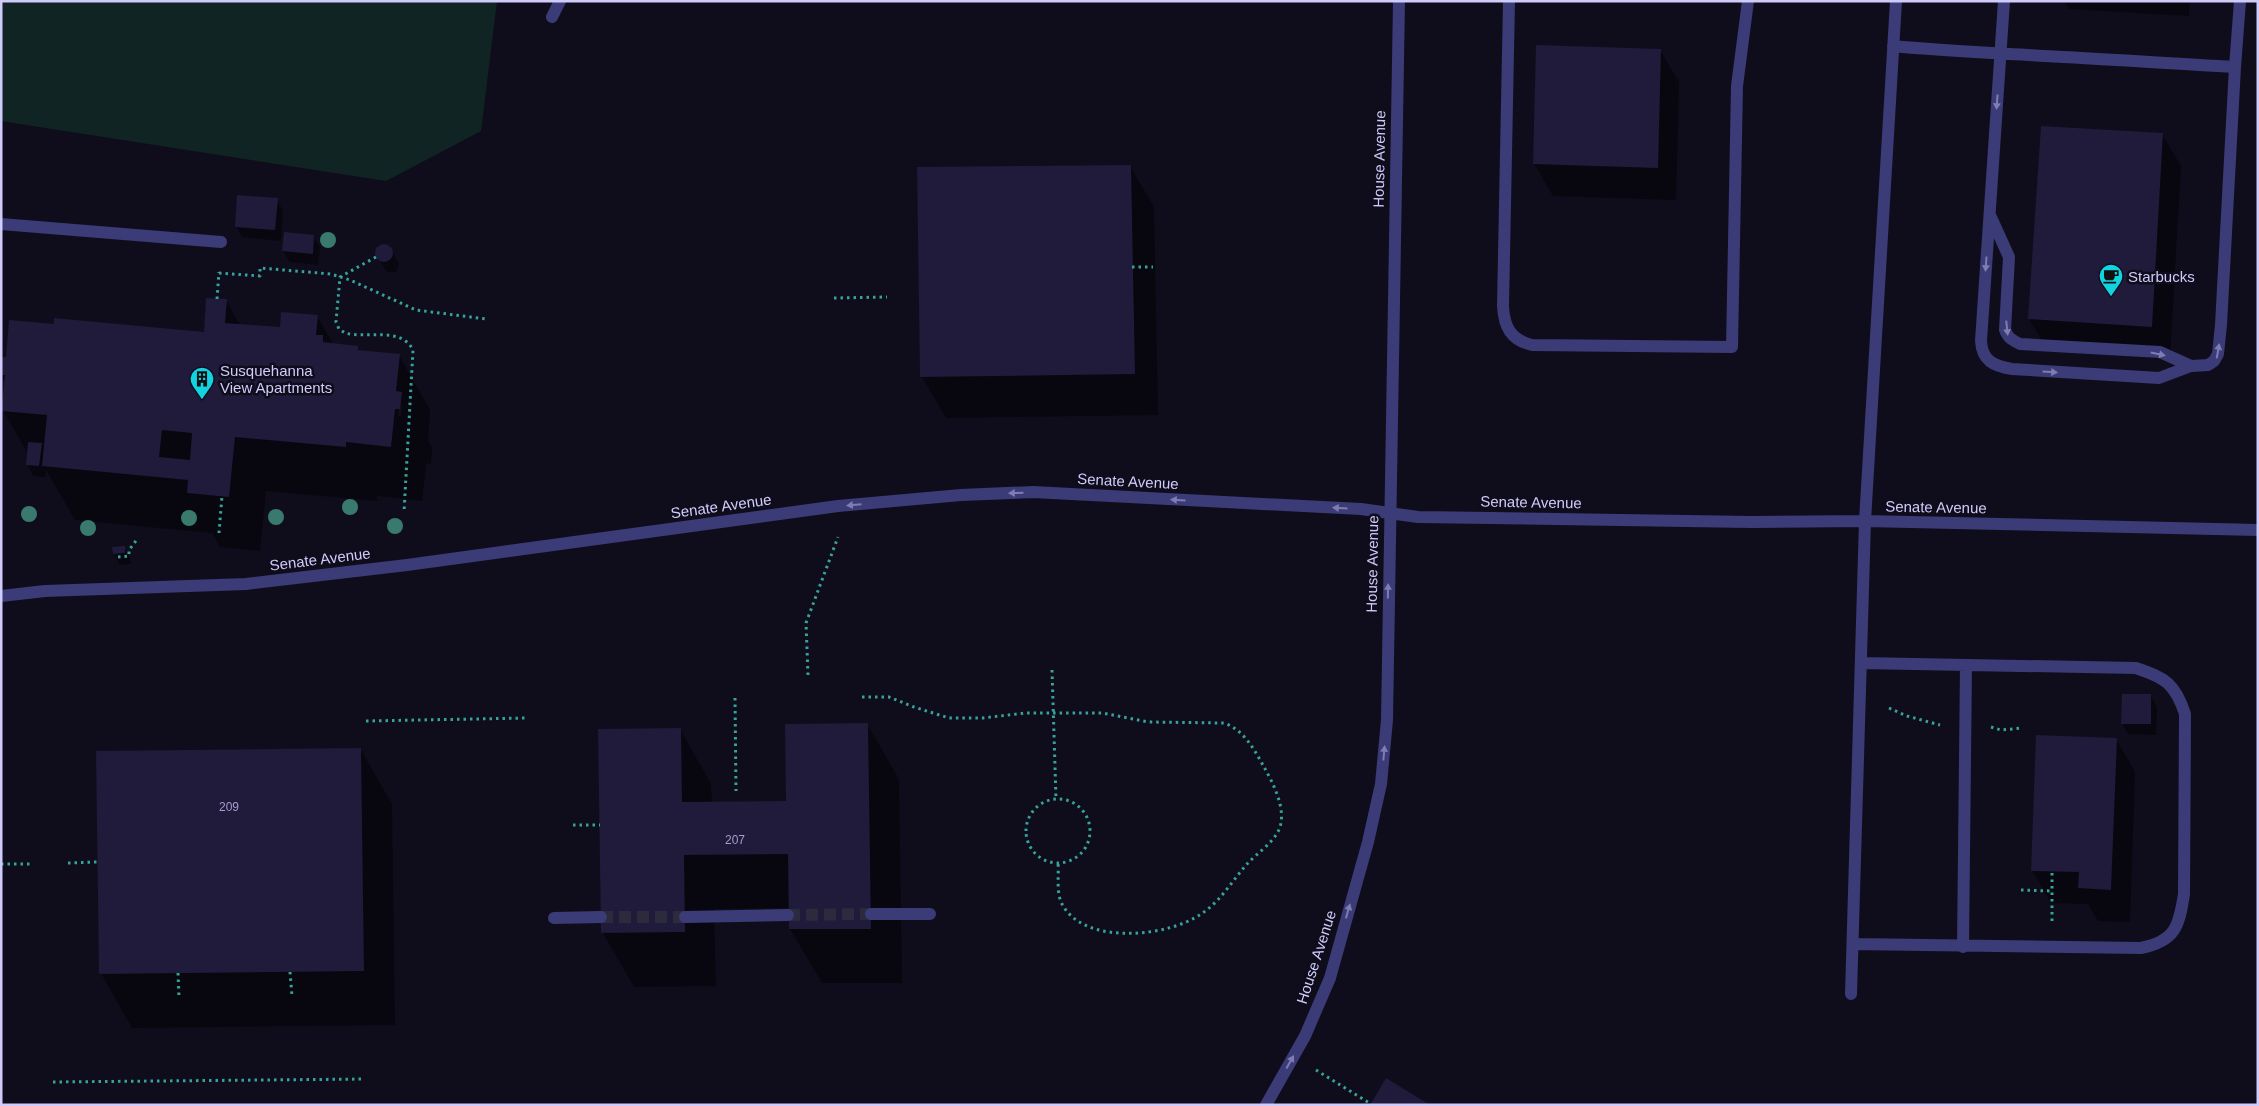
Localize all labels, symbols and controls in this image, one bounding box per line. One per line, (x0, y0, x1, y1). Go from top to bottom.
one-way arrow (1992, 94, 2000, 110)
street label: House Avenue (1370, 110, 1388, 208)
one-way arrow (1982, 256, 1990, 272)
cafe icon: Starbucks (2098, 263, 2124, 297)
place label: Starbucks (2128, 268, 2195, 285)
one-way arrow (2003, 320, 2011, 336)
one-way arrow (2214, 342, 2222, 358)
one-way arrow (2151, 350, 2167, 358)
place label: Susquehanna View Apartments (220, 362, 332, 396)
building icon: Susquehanna View Apartments (189, 366, 215, 400)
one-way arrow (2042, 368, 2058, 376)
street label: Senate Avenue (1077, 470, 1179, 492)
one-way arrow (1008, 489, 1024, 497)
street label: Senate Avenue (670, 491, 772, 521)
street label: Senate Avenue (1480, 493, 1582, 511)
one-way arrow (1170, 495, 1186, 503)
street label: Senate Avenue (1885, 498, 1987, 516)
one-way arrow (845, 501, 861, 509)
one-way arrow (1332, 504, 1348, 512)
street label: House Avenue (1363, 515, 1381, 613)
street label: Senate Avenue (269, 544, 371, 574)
one-way arrow (1384, 582, 1392, 598)
one-way arrow (1380, 745, 1388, 761)
house number: 209 (219, 800, 239, 814)
house number: 207 (725, 833, 745, 847)
one-way arrow (1345, 904, 1353, 919)
street label: House Avenue (1293, 908, 1339, 1006)
one-way arrow (1286, 1056, 1295, 1069)

